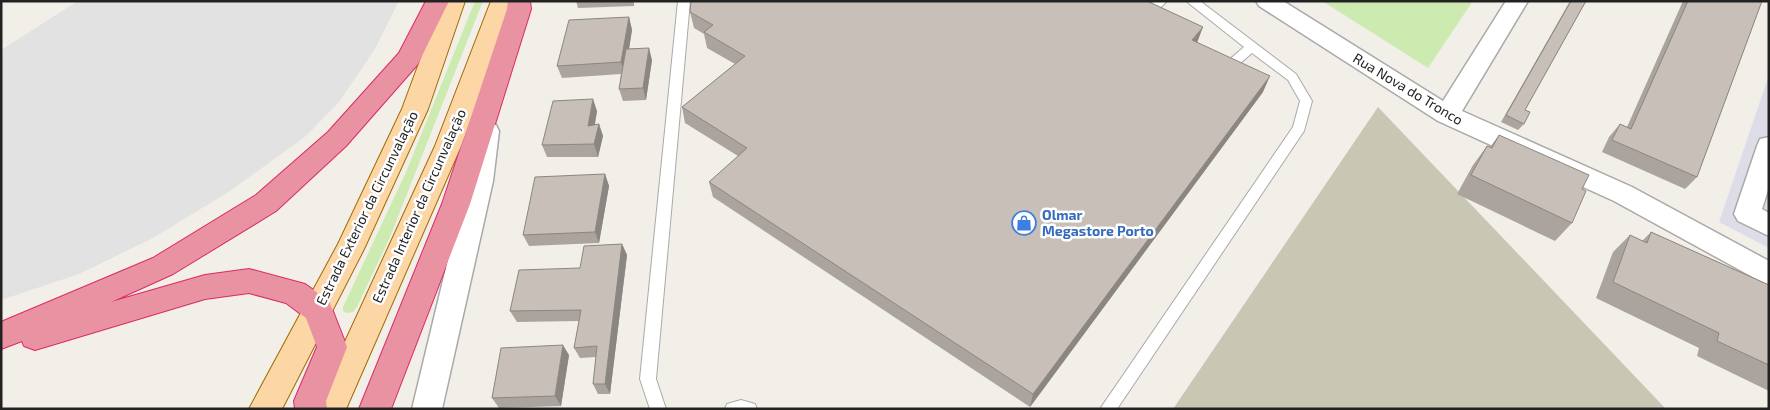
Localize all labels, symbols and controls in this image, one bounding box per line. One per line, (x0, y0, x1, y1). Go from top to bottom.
street label: Rua Nova do Tronco (1350, 49, 1466, 128)
street label: Estrada Interior da Circunvalação (368, 106, 470, 306)
street label: Estrada Exterior da Circunvalação (312, 108, 422, 308)
place label: Olmar Megastore Porto (1042, 206, 1154, 239)
shop icon: Olmar Megastore Porto (1011, 210, 1037, 236)

